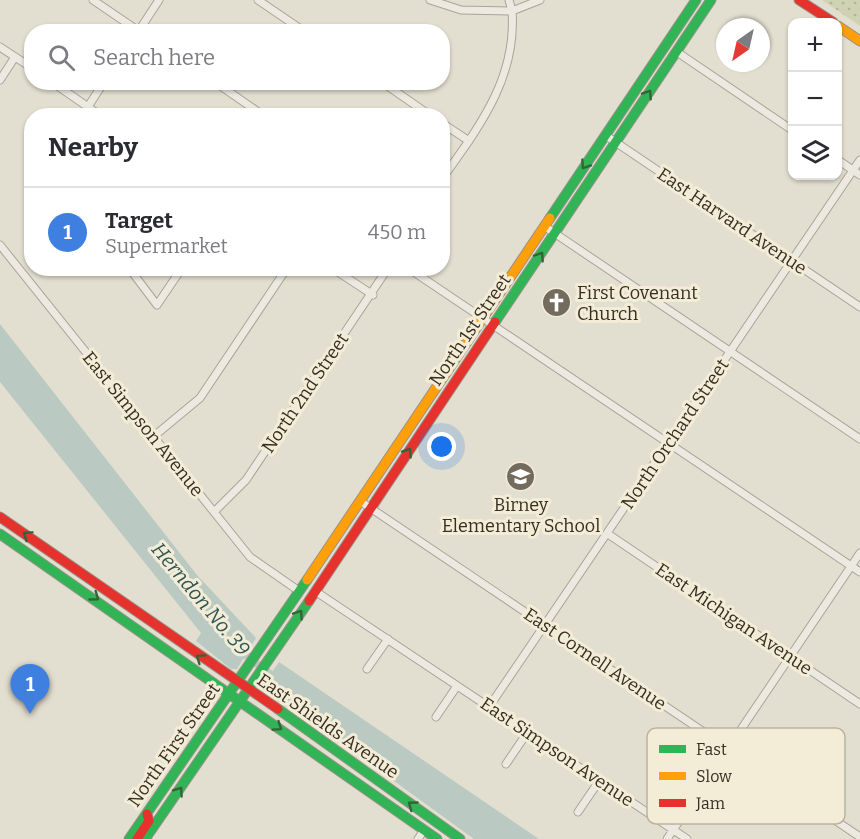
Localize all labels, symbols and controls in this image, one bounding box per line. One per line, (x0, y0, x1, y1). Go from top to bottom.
north arrow (716, 18, 770, 72)
map controls (788, 18, 842, 180)
button: + (788, 18, 842, 72)
search box (24, 24, 450, 90)
icon: search (45, 41, 78, 74)
text: Search here (93, 44, 215, 71)
button: − (788, 72, 842, 126)
one-way arrow (641, 90, 653, 100)
button: layers (788, 126, 842, 180)
text: Nearby (48, 132, 138, 163)
one-way arrow (581, 158, 592, 169)
street label: East Harvard Avenue (653, 163, 811, 279)
text: Target (105, 207, 173, 234)
text: 1 (63, 220, 72, 244)
text: 450 m (368, 220, 426, 244)
text: Supermarket (105, 234, 228, 258)
one-way arrow (533, 251, 544, 262)
street label: North 1st Street (424, 269, 516, 390)
place label: First Covenant Church (577, 282, 698, 325)
church icon: First Covenant Church (540, 287, 572, 319)
street label: North 2nd Street (257, 329, 353, 457)
street label: East Simpson Avenue (78, 347, 208, 501)
street label: North Orchard Street (616, 354, 734, 513)
your location (427, 432, 456, 461)
one-way arrow (401, 448, 412, 459)
school or university icon: Birney Elementary School (505, 460, 537, 492)
place label: Birney Elementary School (442, 494, 600, 537)
one-way arrow (22, 531, 33, 542)
water label: Herndon No. 39 (147, 538, 255, 660)
street label: East Michigan Avenue (651, 558, 817, 680)
one-way arrow (88, 590, 99, 601)
street label: East Cornell Avenue (520, 603, 670, 715)
one-way arrow (292, 610, 303, 621)
one-way arrow (196, 654, 207, 665)
pin: 1 (10, 664, 50, 714)
street label: East Shields Avenue (253, 669, 403, 783)
street label: North First Street (123, 679, 225, 811)
street label: East Simpson Avenue (476, 693, 638, 811)
one-way arrow (272, 720, 283, 731)
legend (647, 728, 845, 824)
text: Fast (696, 740, 727, 759)
text: Slow (696, 767, 732, 786)
one-way arrow (172, 787, 183, 798)
text: Jam (695, 794, 725, 813)
one-way arrow (408, 801, 419, 812)

